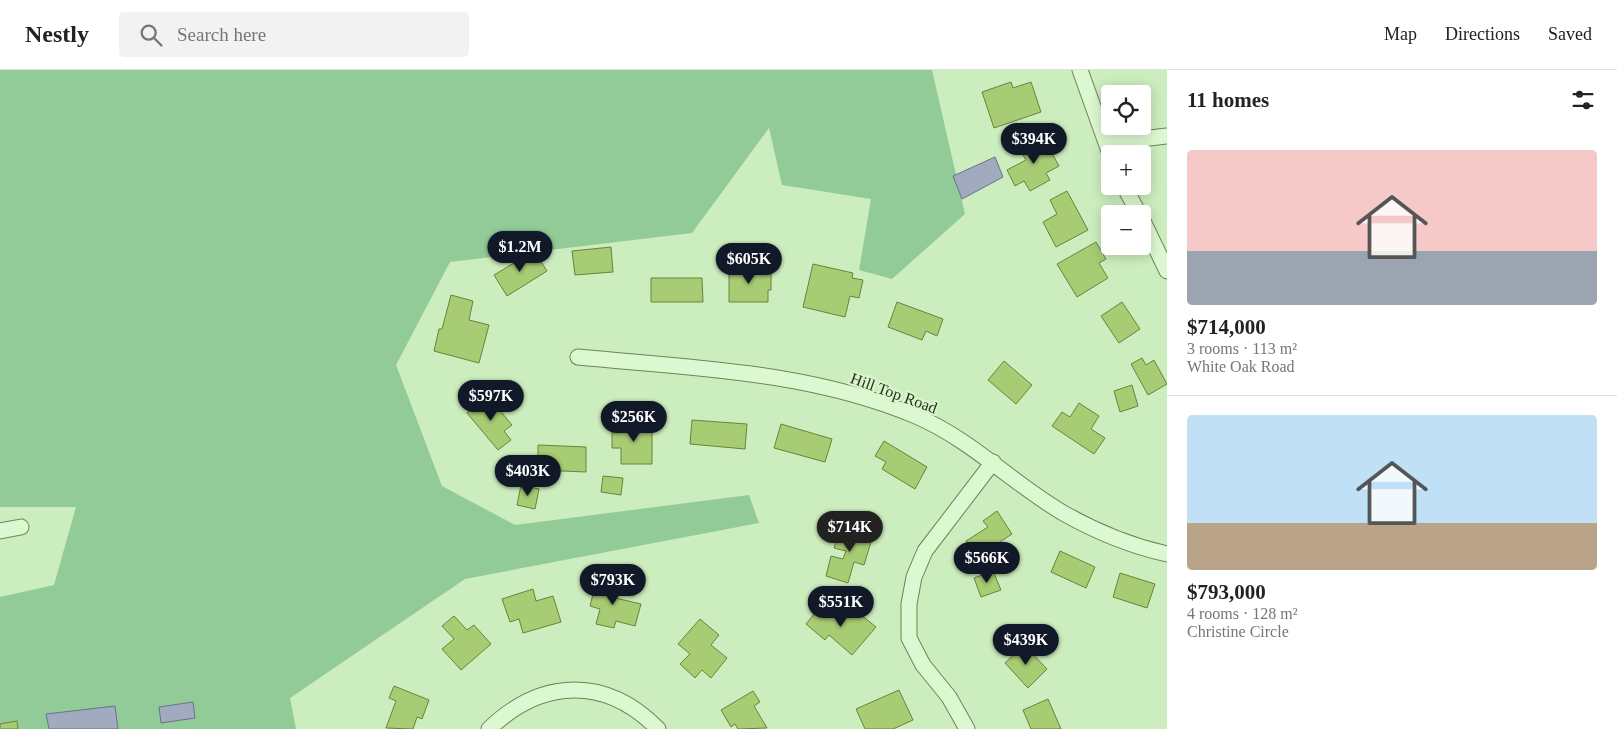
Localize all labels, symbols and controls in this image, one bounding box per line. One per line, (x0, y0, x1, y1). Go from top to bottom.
search box (119, 12, 469, 57)
text: Nestly (25, 21, 89, 47)
icon: search (137, 21, 165, 49)
text: Search here (177, 24, 266, 45)
text: Map (1384, 24, 1417, 44)
text: Directions (1445, 24, 1520, 44)
text: Saved (1548, 24, 1592, 44)
map controls (1101, 85, 1151, 255)
button: locate (1101, 85, 1151, 135)
icon: filters (1569, 86, 1597, 114)
text: 11 homes (1187, 88, 1269, 112)
pin: $394K (999, 122, 1069, 165)
text: $394K (1012, 130, 1056, 147)
button: + (1101, 145, 1151, 195)
icon: home (1347, 182, 1437, 272)
button: − (1101, 205, 1151, 255)
pin: $1.2M (485, 230, 555, 273)
text: $1.2M (498, 238, 542, 255)
pin: $605K (714, 242, 784, 285)
text: $605K (727, 250, 771, 267)
text: $714,000 (1187, 315, 1266, 339)
text: 3 rooms · 113 m² (1187, 340, 1297, 357)
text: White Oak Road (1187, 358, 1295, 375)
street label: Hill Top Road (848, 369, 940, 417)
pin: $597K (456, 380, 526, 422)
text: $597K (469, 387, 513, 404)
pin: $256K (599, 400, 669, 443)
text: $256K (612, 408, 656, 425)
icon: home (1347, 448, 1437, 538)
pin: $403K (493, 454, 563, 497)
text: $403K (506, 462, 550, 479)
pin: $714K (815, 510, 885, 553)
text: $714K (828, 518, 872, 535)
pin: $566K (952, 542, 1022, 584)
text: $566K (965, 549, 1009, 566)
pin: $793K (578, 564, 648, 606)
text: $793K (591, 571, 635, 588)
text: $793,000 (1187, 580, 1266, 604)
pin: $551K (806, 586, 876, 628)
text: $551K (819, 593, 863, 610)
text: 4 rooms · 128 m² (1187, 605, 1298, 622)
text: Christine Circle (1187, 623, 1289, 640)
pin: $439K (991, 624, 1061, 666)
text: $439K (1004, 631, 1048, 648)

